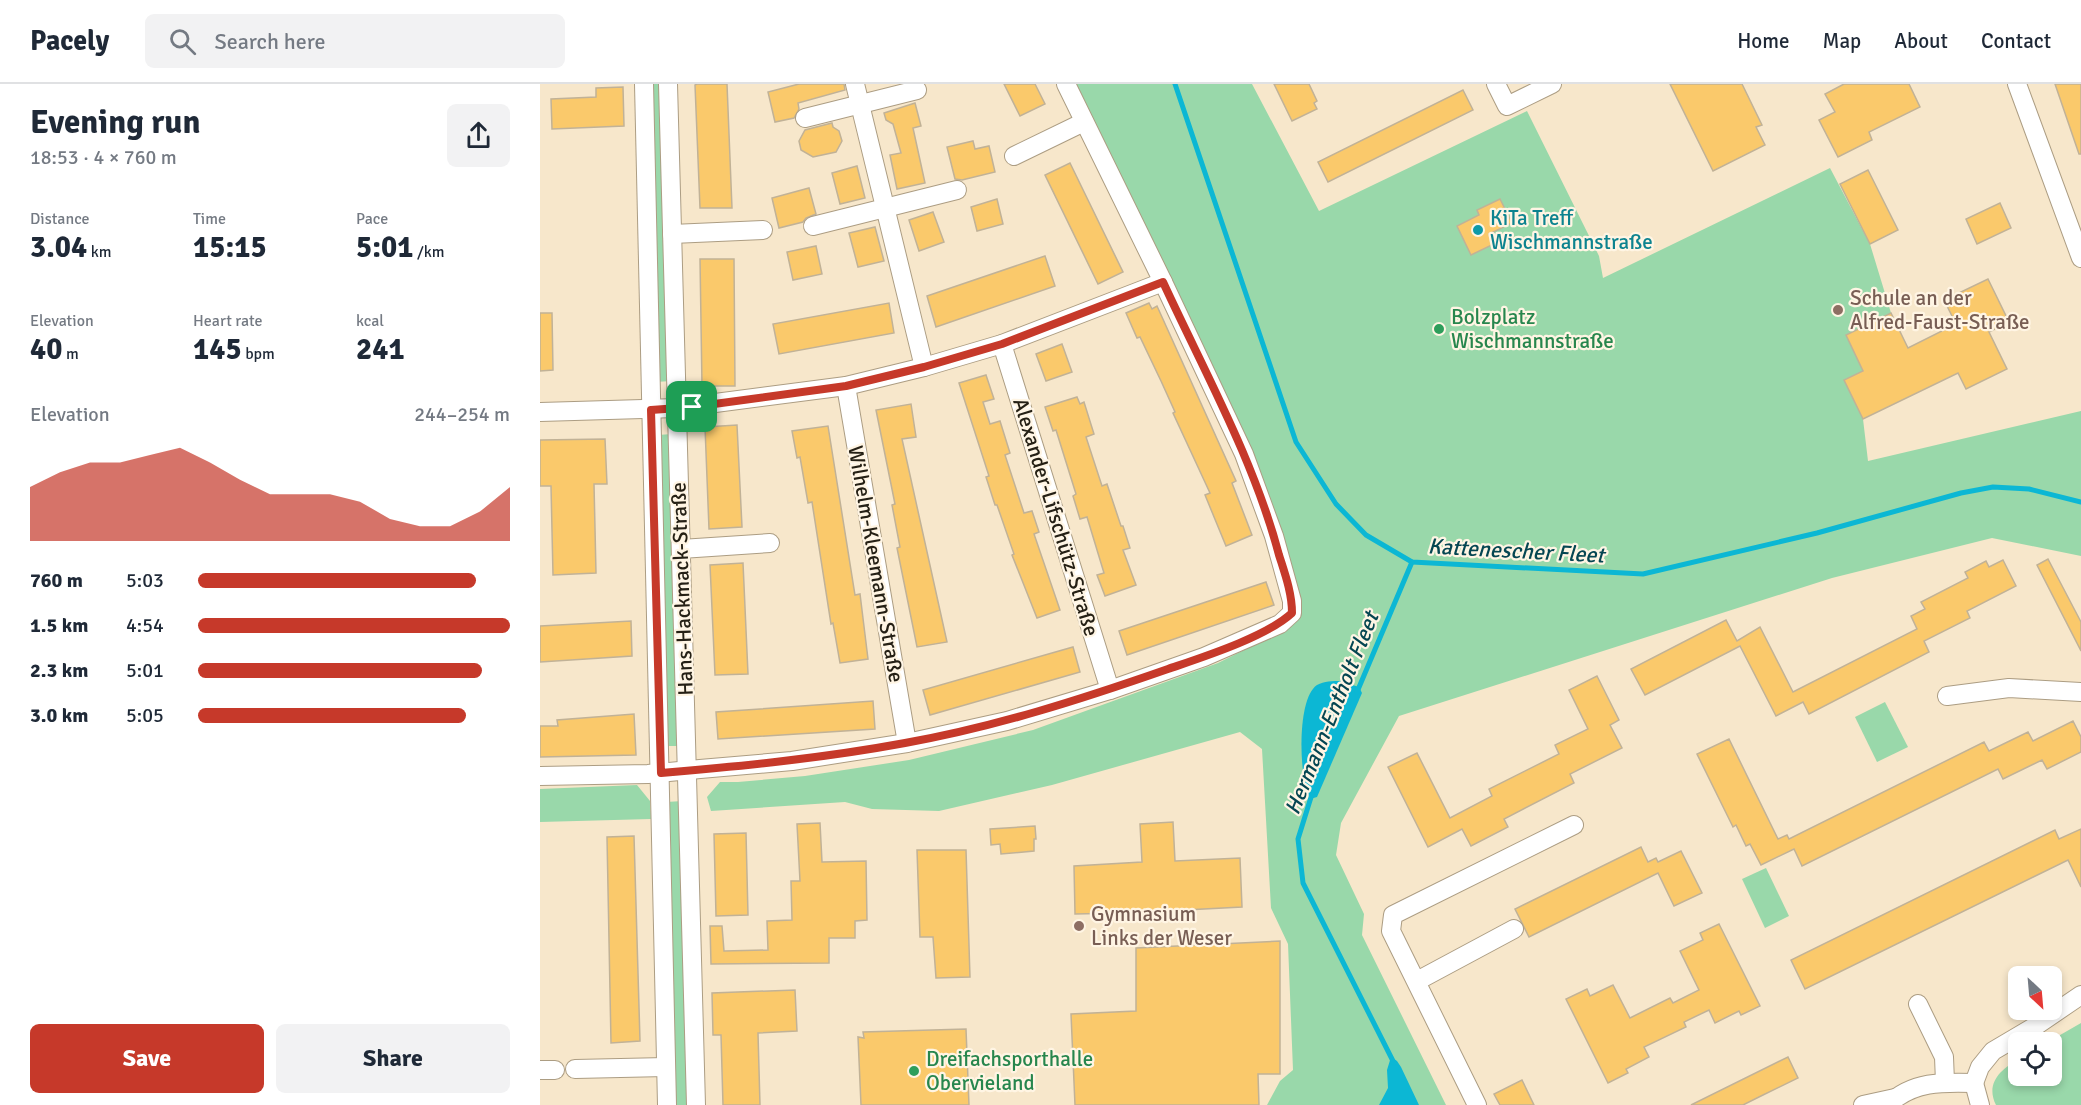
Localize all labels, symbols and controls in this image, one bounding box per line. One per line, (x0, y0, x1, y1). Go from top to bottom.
search box (145, 14, 565, 68)
text: Pacely (30, 24, 109, 58)
icon: search (166, 25, 199, 58)
text: Search here (214, 28, 325, 55)
text: Home (1737, 28, 1790, 54)
text: Map (1823, 28, 1861, 54)
text: About (1894, 28, 1948, 54)
text: Contact (1981, 28, 2051, 54)
text: Evening run (30, 102, 200, 143)
button: share (447, 104, 510, 167)
text: 18:53 · 4 × 760 m (30, 145, 177, 170)
place label: KiTa Treff Wischmannstraße (1490, 205, 1653, 255)
text: Distance (30, 209, 90, 229)
text: Time (193, 209, 226, 229)
text: Pace (356, 209, 388, 229)
marker: KiTa Treff Wischmannstraße (1471, 223, 1485, 237)
text: 3.04 (30, 229, 87, 266)
text: 15:15 (193, 229, 267, 266)
text: 5:01 (356, 229, 413, 266)
text: km (87, 242, 112, 262)
text: /km (413, 242, 445, 262)
place label: Schule an der Alfred-Faust-Straße (1850, 285, 2030, 335)
marker: Schule an der Alfred-Faust-Straße (1831, 303, 1845, 317)
place label: Bolzplatz Wischmannstraße (1451, 304, 1614, 354)
text: Elevation (30, 311, 94, 331)
text: Heart rate (193, 311, 262, 331)
text: kcal (356, 311, 384, 331)
marker: Bolzplatz Wischmannstraße (1432, 322, 1446, 336)
text: 40 (30, 331, 62, 368)
text: 145 (193, 331, 242, 368)
text: 241 (356, 331, 405, 368)
text: m (62, 344, 79, 364)
text: bpm (242, 344, 275, 364)
pin (666, 381, 717, 432)
icon: arrive (675, 390, 708, 423)
street label: Alexander-Lifschütz-Straße (1007, 395, 1105, 639)
text: Elevation (30, 402, 110, 427)
text: 244–254 m (414, 402, 510, 427)
street label: Wilhelm-Kleemann-Straße (842, 444, 910, 684)
street label: Hans-Hackmack-Straße (665, 482, 699, 696)
water label: Kattenescher Fleet (1427, 532, 1607, 569)
text: 760 m (30, 568, 83, 593)
text: 5:03 (126, 568, 164, 593)
water label: Hermann-Entholt Fleet (1278, 606, 1385, 818)
text: 1.5 km (30, 613, 88, 638)
text: 4:54 (126, 613, 164, 638)
text: 2.3 km (30, 658, 88, 683)
text: 5:01 (126, 658, 164, 683)
text: 3.0 km (30, 703, 88, 728)
text: 5:05 (126, 703, 164, 728)
place label: Gymnasium Links der Weser (1091, 901, 1232, 951)
marker: Gymnasium Links der Weser (1072, 919, 1086, 933)
north arrow (2008, 966, 2062, 1020)
map controls (2008, 966, 2062, 1086)
button: Save (30, 1024, 264, 1093)
button: Share (276, 1024, 510, 1093)
button: locate (2008, 1032, 2062, 1086)
place label: Dreifachsporthalle Obervieland (926, 1046, 1093, 1096)
marker: Dreifachsporthalle Obervieland (907, 1064, 921, 1078)

